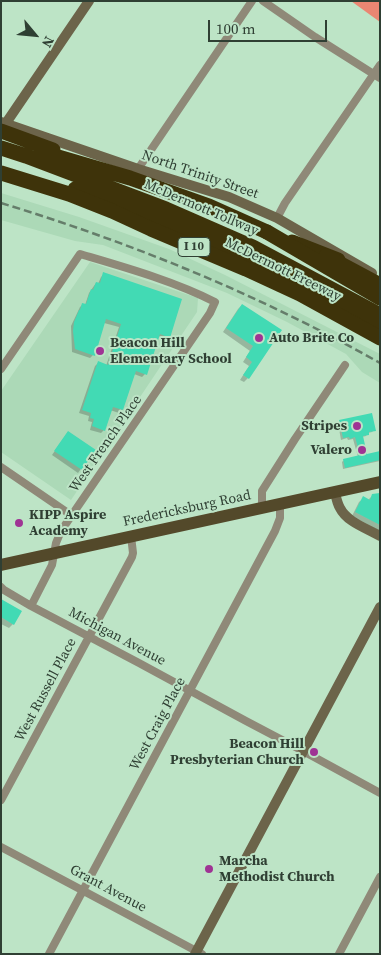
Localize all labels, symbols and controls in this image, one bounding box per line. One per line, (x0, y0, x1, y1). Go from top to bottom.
north arrow (10, 10, 60, 60)
scale bar (211, 10, 330, 42)
text: 100 m (216, 18, 256, 39)
text: N (37, 33, 59, 51)
street label: North Trinity Street (140, 147, 260, 203)
street label: McDermott Tollway (141, 176, 261, 240)
street label: McDermott Freeway (222, 235, 344, 305)
road number: I 10 (178, 238, 210, 256)
place label: Auto Brite Co (269, 330, 354, 346)
marker: Auto Brite Co (253, 332, 265, 344)
place label: Beacon Hill Elementary School (110, 335, 232, 368)
marker: Beacon Hill Elementary School (94, 345, 106, 357)
street label: West French Place (66, 392, 146, 496)
place label: Stripes (301, 418, 347, 434)
marker: Stripes (351, 420, 363, 432)
place label: Valero (310, 442, 352, 458)
marker: Valero (356, 444, 368, 456)
street label: Fredericksburg Road (122, 487, 252, 531)
place label: KIPP Aspire Academy (29, 507, 106, 540)
marker: KIPP Aspire Academy (13, 517, 25, 529)
street label: Michigan Avenue (65, 604, 169, 670)
street label: West Russell Place (12, 635, 80, 745)
street label: West Craig Place (126, 674, 190, 774)
place label: Beacon Hill Presbyterian Church (170, 736, 304, 769)
marker: Beacon Hill Presbyterian Church (308, 746, 320, 758)
place label: Marcha Methodist Church (219, 853, 335, 886)
street label: Grant Avenue (67, 862, 149, 916)
marker: Marcha Methodist Church (203, 863, 215, 875)

